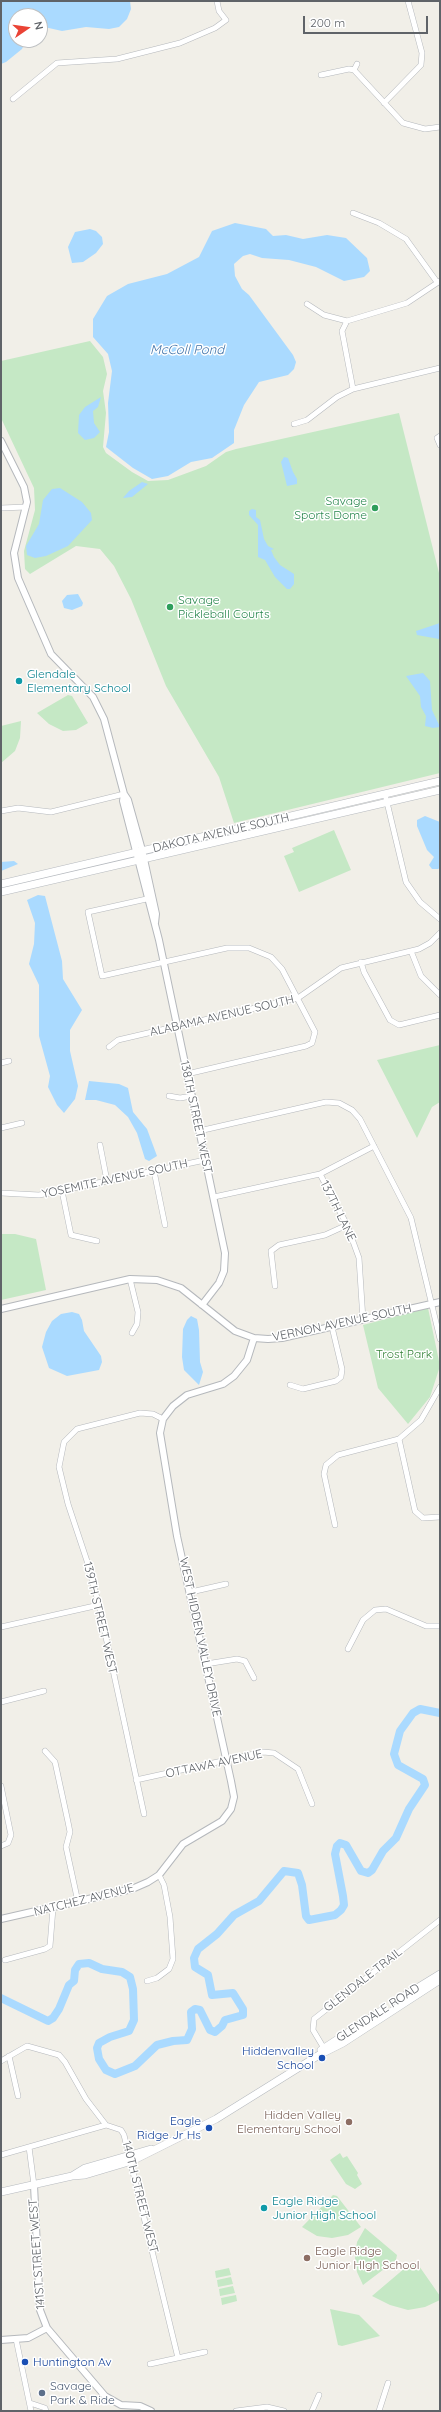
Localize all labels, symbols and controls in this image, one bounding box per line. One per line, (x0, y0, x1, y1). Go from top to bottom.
north arrow (8, 8, 48, 48)
scale bar (305, 8, 430, 34)
text: 200 m (310, 15, 345, 30)
text: N (31, 20, 46, 31)
water label: McColl Pond (150, 342, 224, 358)
place label: Savage Sports Dome (294, 494, 367, 522)
marker: Savage Sports Dome (370, 503, 380, 513)
place label: Savage Pickleball Courts (178, 593, 270, 621)
marker: Savage Pickleball Courts (165, 602, 175, 612)
place label: Glendale Elementary School (27, 667, 131, 695)
marker: Glendale Elementary School (14, 676, 24, 686)
street label: DAKOTA AVENUE SOUTH (151, 810, 291, 856)
street label: ALABAMA AVENUE SOUTH (148, 992, 296, 1040)
street label: 138TH STREET WEST (177, 1059, 215, 1175)
street label: YOSEMITE AVENUE SOUTH (41, 1157, 189, 1201)
street label: 137TH LANE (317, 1178, 359, 1244)
street label: VERNON AVENUE SOUTH (271, 1301, 413, 1345)
park label: Trost Park (376, 1347, 432, 1361)
street label: WEST HIDDEN VALLEY DRIVE (176, 1556, 224, 1718)
street label: 139TH STREET WEST (80, 1560, 120, 1676)
street label: OTTAWA AVENUE (164, 1747, 264, 1781)
street label: NATCHEZ AVENUE (32, 1881, 136, 1919)
street label: GLENDALE TRAIL (321, 1945, 405, 2015)
street label: GLENDALE ROAD (334, 1981, 422, 2045)
place label: Hiddenvalley School (242, 2044, 314, 2072)
marker: Hiddenvalley School (317, 2053, 327, 2063)
place label: Hidden Valley Elementary School (237, 2108, 341, 2136)
place label: Eagle Ridge Jr Hs (137, 2114, 201, 2142)
marker: Hidden Valley Elementary School (344, 2117, 354, 2127)
marker: Eagle Ridge Jr Hs (204, 2123, 214, 2133)
street label: 140TH STREET WEST (119, 2139, 161, 2255)
place label: Eagle Ridge Junior High School (272, 2194, 376, 2222)
street label: 141ST STREET WEST (26, 2198, 48, 2310)
marker: Eagle Ridge Junior High School (259, 2203, 269, 2213)
place label: Eagle Ridge Junior HIgh School (315, 2244, 420, 2272)
marker: Eagle Ridge Junior HIgh School (302, 2253, 312, 2263)
place label: Huntington Av (33, 2355, 112, 2369)
marker: Huntington Av (20, 2357, 30, 2367)
place label: Savage Park & Ride (50, 2379, 115, 2407)
marker: Savage Park & Ride (37, 2388, 47, 2398)

